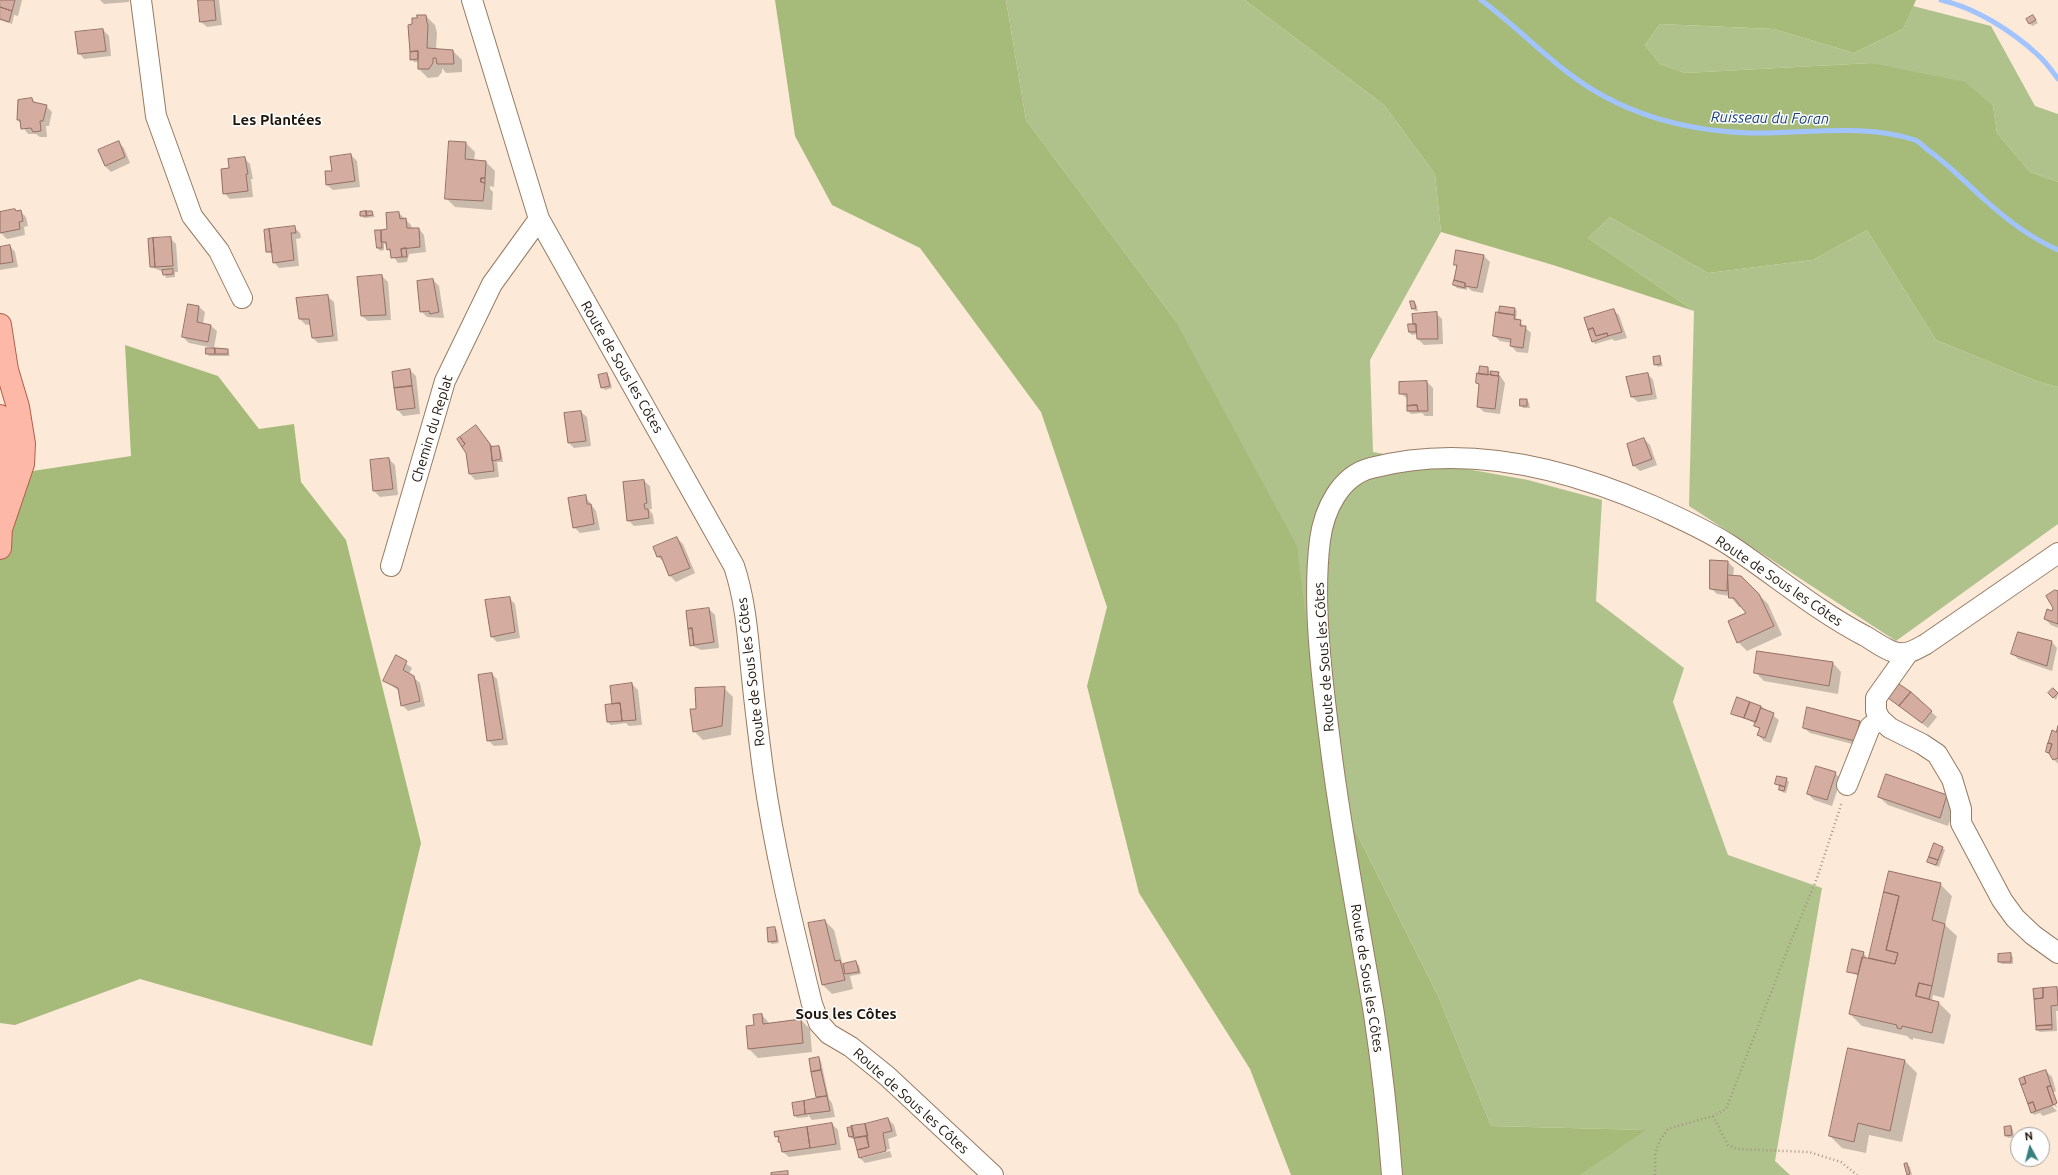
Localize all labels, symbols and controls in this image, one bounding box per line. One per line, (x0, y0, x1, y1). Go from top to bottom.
water label: Ruisseau du Foran (1711, 108, 1829, 128)
district label: Les Plantées (232, 111, 322, 129)
street label: Route de Sous les Côtes (577, 298, 667, 436)
street label: Chemin du Replat (408, 373, 456, 485)
street label: Route de Sous les Côtes (1712, 532, 1846, 630)
street label: Route de Sous les Côtes (1310, 582, 1338, 732)
street label: Route de Sous les Côtes (734, 597, 768, 747)
street label: Route de Sous les Côtes (1347, 903, 1387, 1053)
district label: Sous les Côtes (795, 1005, 897, 1023)
street label: Route de Sous les Côtes (850, 1045, 972, 1157)
north arrow (2010, 1127, 2050, 1167)
text: N (2024, 1130, 2033, 1143)

